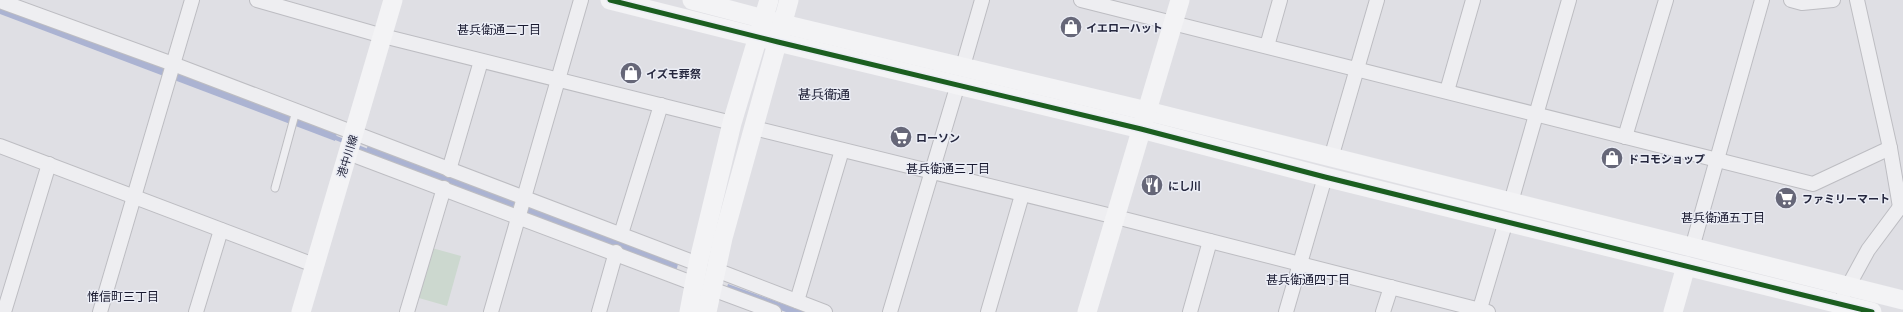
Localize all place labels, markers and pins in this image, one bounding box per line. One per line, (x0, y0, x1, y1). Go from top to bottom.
shop icon: イエローハット (1058, 14, 1084, 40)
place label: イエローハット (1086, 21, 1163, 34)
shop icon: イズモ葬祭 (618, 60, 644, 86)
place label: イズモ葬祭 (646, 67, 702, 80)
supermarket icon: ローソン (888, 124, 914, 150)
place label: ローソン (916, 131, 960, 144)
shop icon: ドコモショップ (1599, 145, 1625, 171)
place label: ドコモショップ (1628, 152, 1705, 165)
restaurant icon: にし川 (1139, 172, 1165, 198)
place label: にし川 (1168, 179, 1201, 192)
supermarket icon: ファミリーマート (1773, 185, 1799, 211)
place label: ファミリーマート (1802, 192, 1890, 205)

